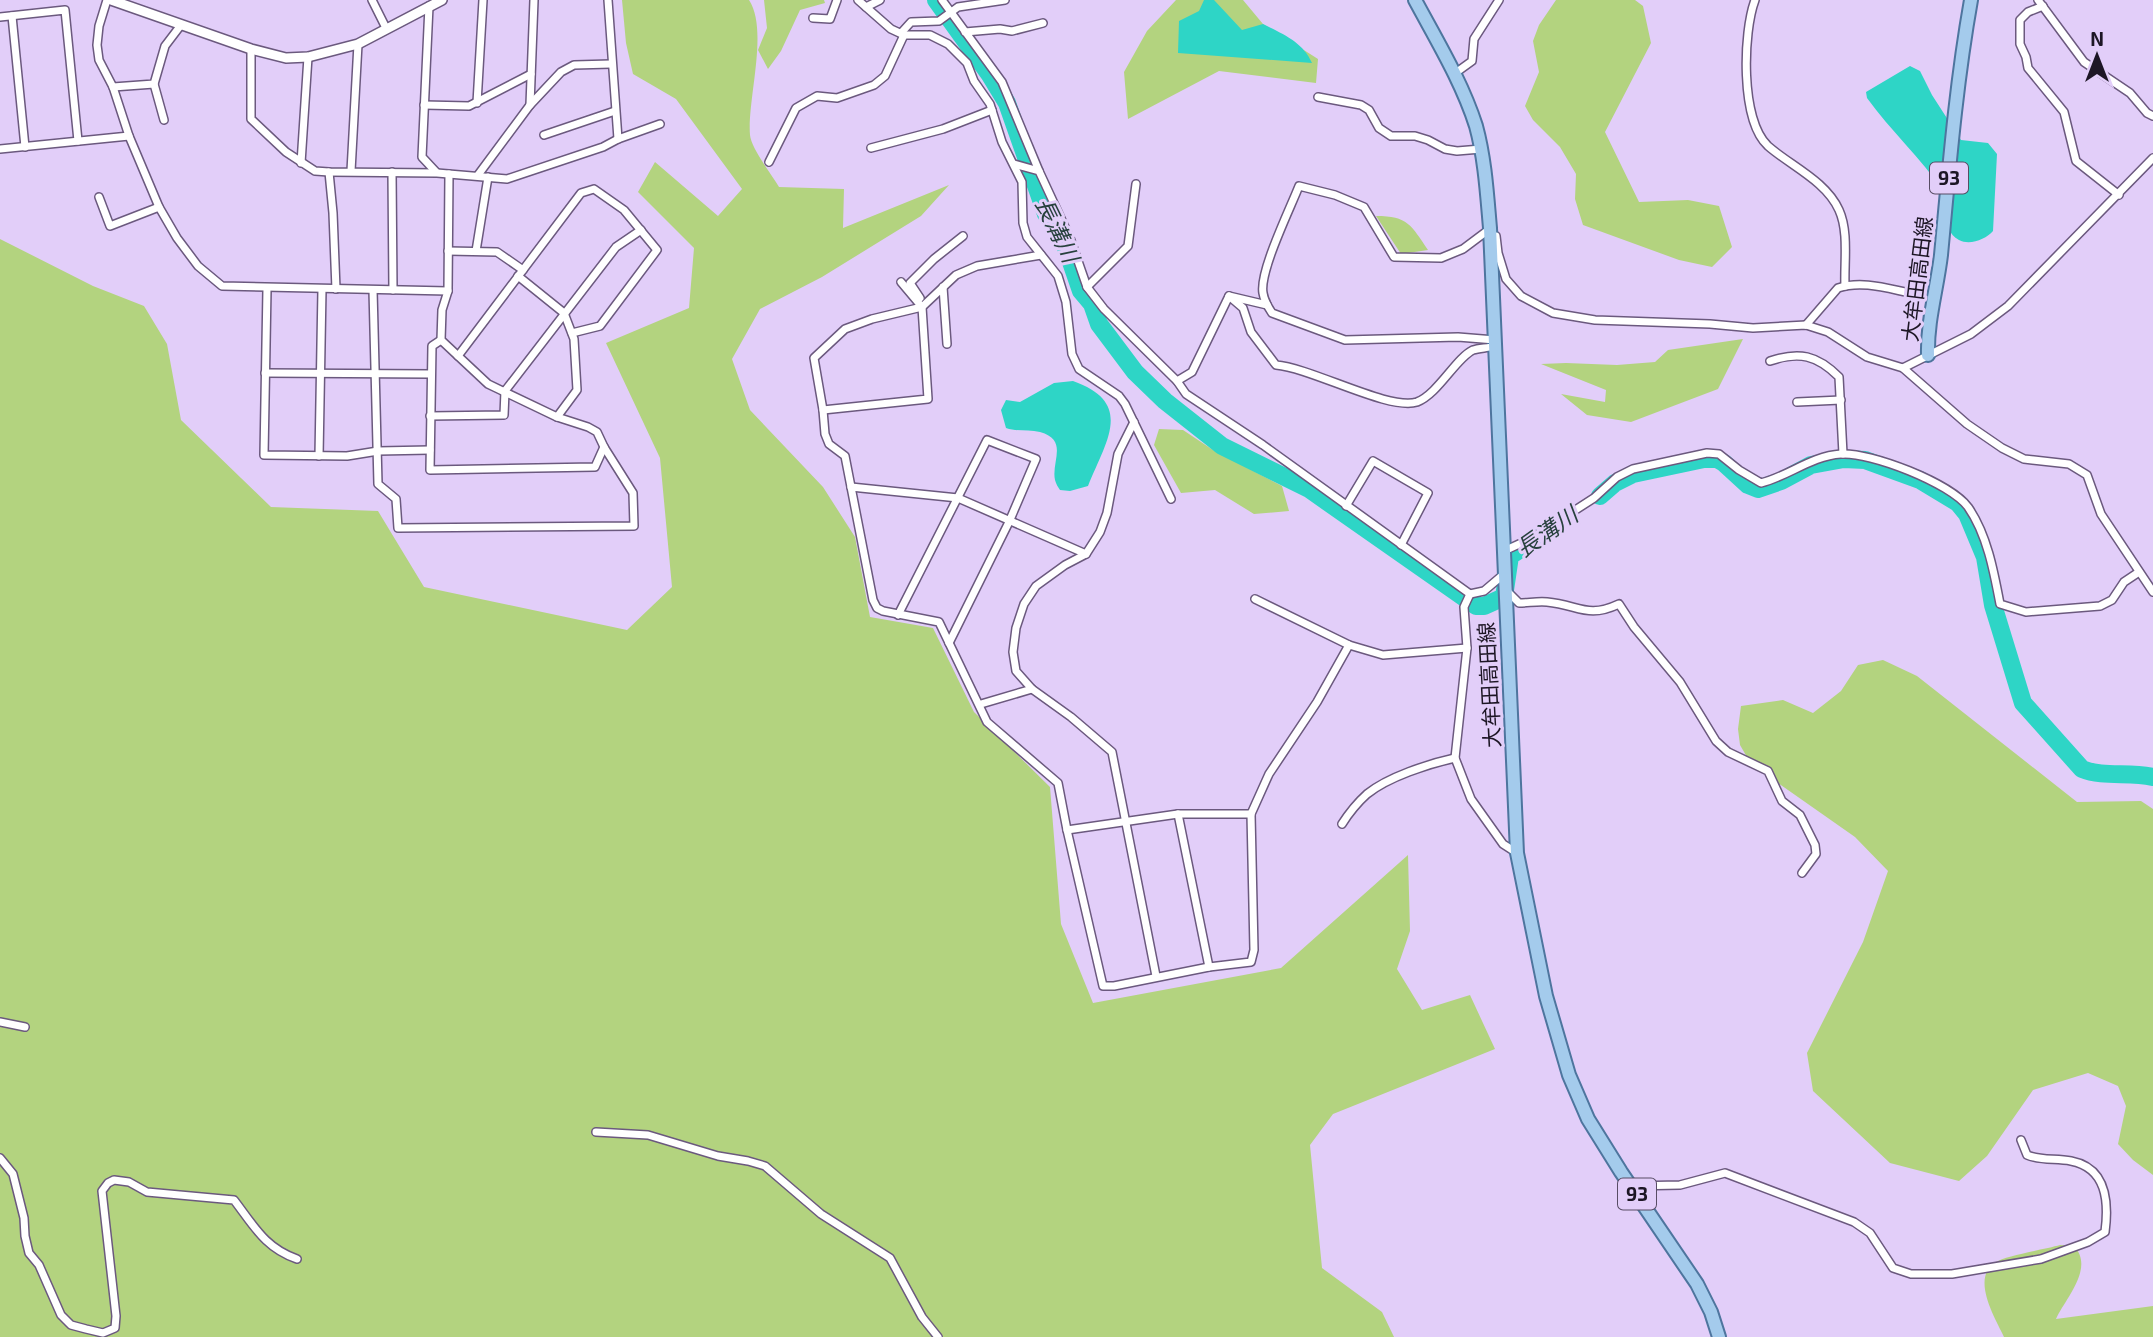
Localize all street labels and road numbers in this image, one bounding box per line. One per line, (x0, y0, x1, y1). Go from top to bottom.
road number: 93 (1930, 162, 1968, 194)
street label: 大牟田高田線 (1896, 215, 1937, 343)
street label: 大牟田高田線 (1473, 622, 1504, 749)
road number: 93 (1618, 1178, 1656, 1210)

